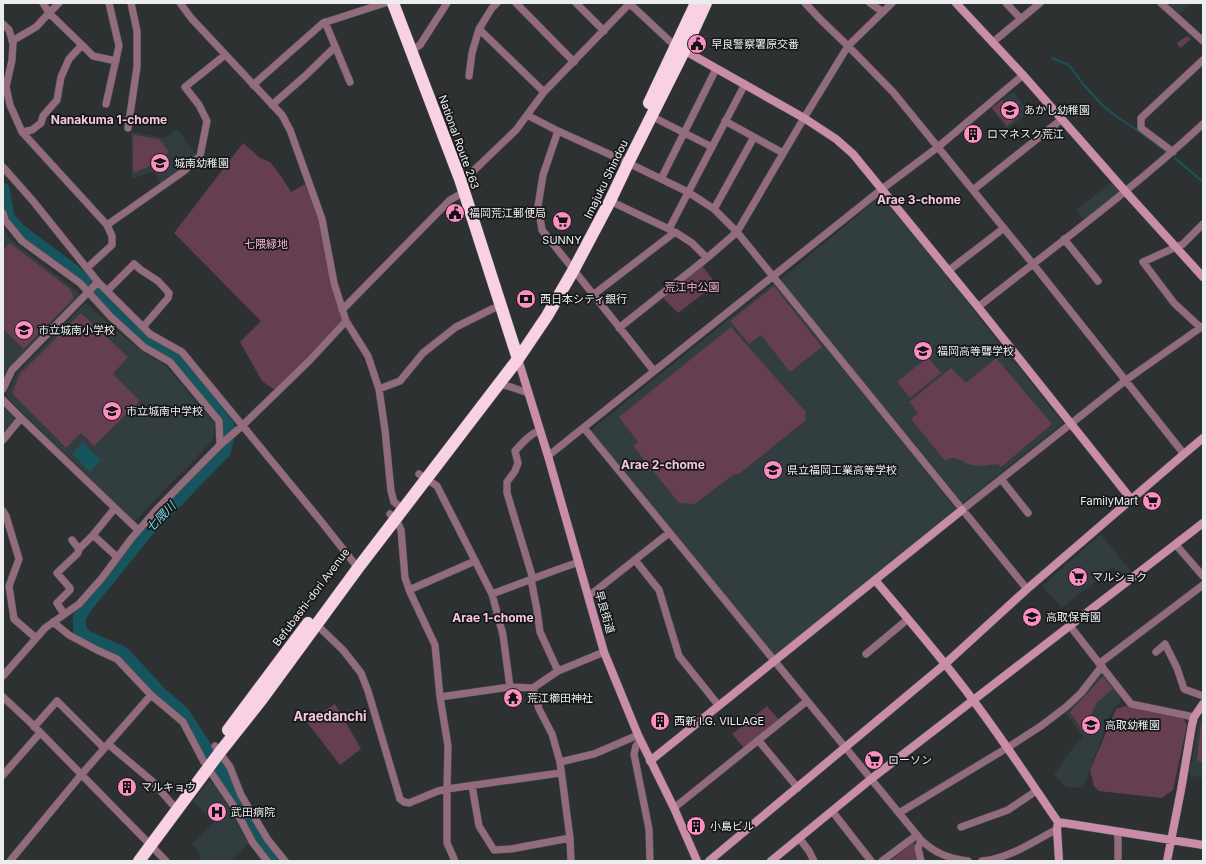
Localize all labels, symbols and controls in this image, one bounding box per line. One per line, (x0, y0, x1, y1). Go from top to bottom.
public building icon: 早良警察署原交番 (686, 33, 708, 55)
place label: 早良警察署原交番 (711, 37, 799, 51)
street label: National Route 263 (435, 93, 483, 191)
school or university icon: あかし幼稚園 (999, 99, 1021, 121)
place label: あかし幼稚園 (1024, 103, 1090, 117)
district label: Nanakuma 1-chome (51, 112, 167, 127)
building icon: ロマネスク荒江 (962, 123, 984, 145)
place label: ロマネスク荒江 (987, 127, 1064, 141)
street label: Imajuku Shindou (581, 137, 631, 221)
school or university icon: 城南幼稚園 (149, 152, 171, 174)
place label: 城南幼稚園 (174, 156, 229, 170)
district label: Arae 3-chome (877, 192, 961, 207)
public building icon: 福岡荒江郵便局 (444, 202, 466, 224)
place label: 福岡荒江郵便局 (469, 206, 546, 220)
supermarket icon: SUNNY (551, 210, 573, 232)
place label: SUNNY (542, 233, 582, 247)
park label: 七隈緑地 (244, 237, 288, 251)
park label: 荒江中公園 (665, 280, 720, 294)
bank icon: 西日本シティ銀行 (515, 288, 537, 310)
place label: 西日本シティ銀行 (540, 292, 627, 306)
school or university icon: 市立城南小学校 (13, 319, 35, 341)
place label: 市立城南小学校 (38, 323, 115, 337)
school or university icon: 福岡高等聾学校 (912, 340, 934, 362)
place label: 福岡高等聾学校 (937, 344, 1014, 358)
school or university icon: 市立城南中学校 (101, 400, 123, 422)
place label: 市立城南中学校 (126, 404, 203, 418)
district label: Arae 2-chome (621, 457, 705, 472)
school or university icon: 県立福岡工業高等学校 (762, 459, 784, 481)
place label: 県立福岡工業高等学校 (787, 463, 897, 477)
supermarket icon: FamilyMart (1141, 490, 1163, 512)
place label: FamilyMart (1080, 494, 1138, 508)
water label: 七隈川 (143, 497, 180, 535)
street label: Befubashi-dori Avenue (270, 545, 352, 649)
supermarket icon: マルショク (1067, 566, 1089, 588)
place label: マルショク (1092, 570, 1147, 584)
street label: 早良街道 (592, 589, 618, 635)
school or university icon: 高取保育園 (1021, 606, 1043, 628)
district label: Arae 1-chome (452, 610, 534, 625)
place label: 高取保育園 (1046, 610, 1101, 624)
temple icon: 荒江櫛田神社 (502, 687, 524, 709)
place label: 荒江櫛田神社 (527, 691, 593, 705)
district label: Araedanchi (293, 708, 367, 724)
building icon: 西新 I.G. VILLAGE (649, 710, 671, 732)
place label: 西新 I.G. VILLAGE (674, 714, 764, 728)
school or university icon: 高取幼稚園 (1080, 714, 1102, 736)
place label: 高取幼稚園 (1105, 718, 1160, 732)
supermarket icon: ローソン (863, 749, 885, 771)
place label: ローソン (888, 753, 932, 767)
building icon: マルキョウ (116, 776, 138, 798)
place label: マルキョウ (141, 780, 196, 794)
hospital icon: 武田病院 (206, 801, 228, 823)
place label: 武田病院 (231, 805, 275, 819)
building icon: 小島ビル (685, 815, 707, 837)
place label: 小島ビル (710, 819, 754, 833)

